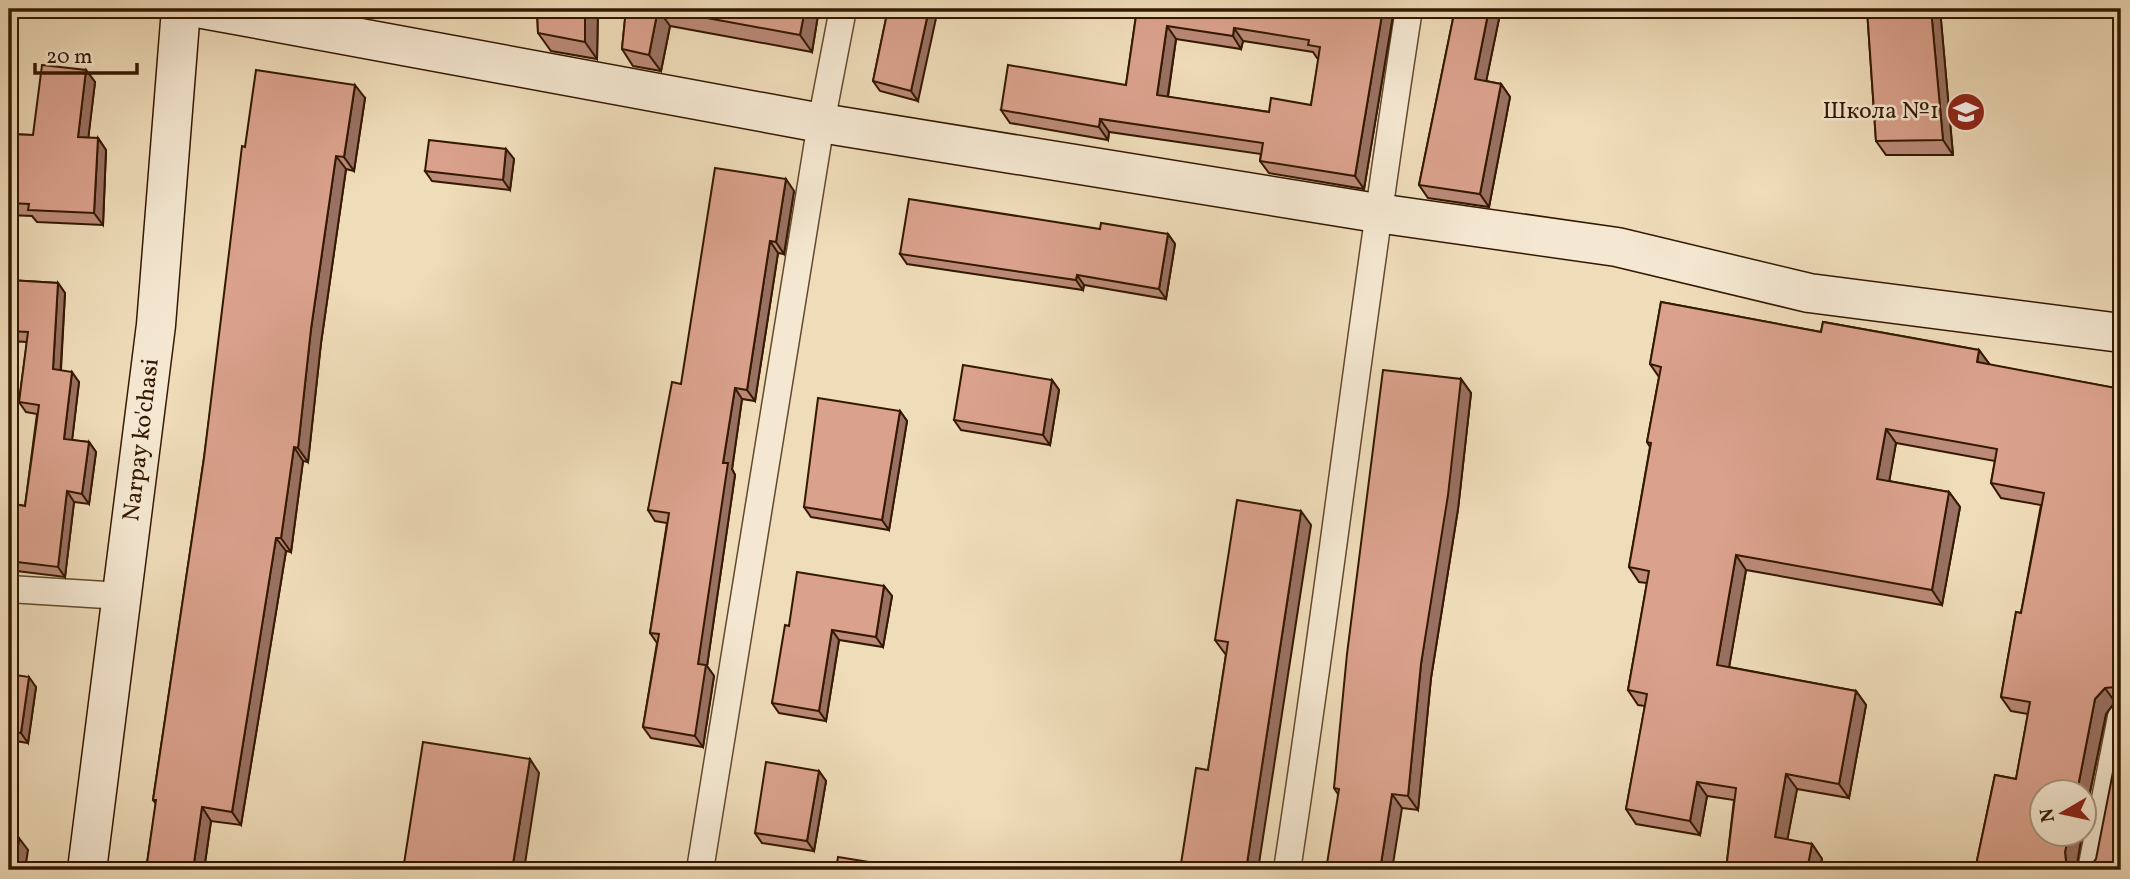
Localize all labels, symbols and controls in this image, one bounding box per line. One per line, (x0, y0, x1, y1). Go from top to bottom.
scale bar (35, 32, 136, 76)
text: 20 m (46, 43, 92, 72)
school or university icon: Школа №1 (1945, 91, 1987, 133)
place label: Школа №1 (1822, 95, 1939, 129)
street label: Narpay ko'chasi (115, 357, 169, 523)
north arrow (2028, 778, 2098, 848)
text: N (2034, 806, 2062, 824)

